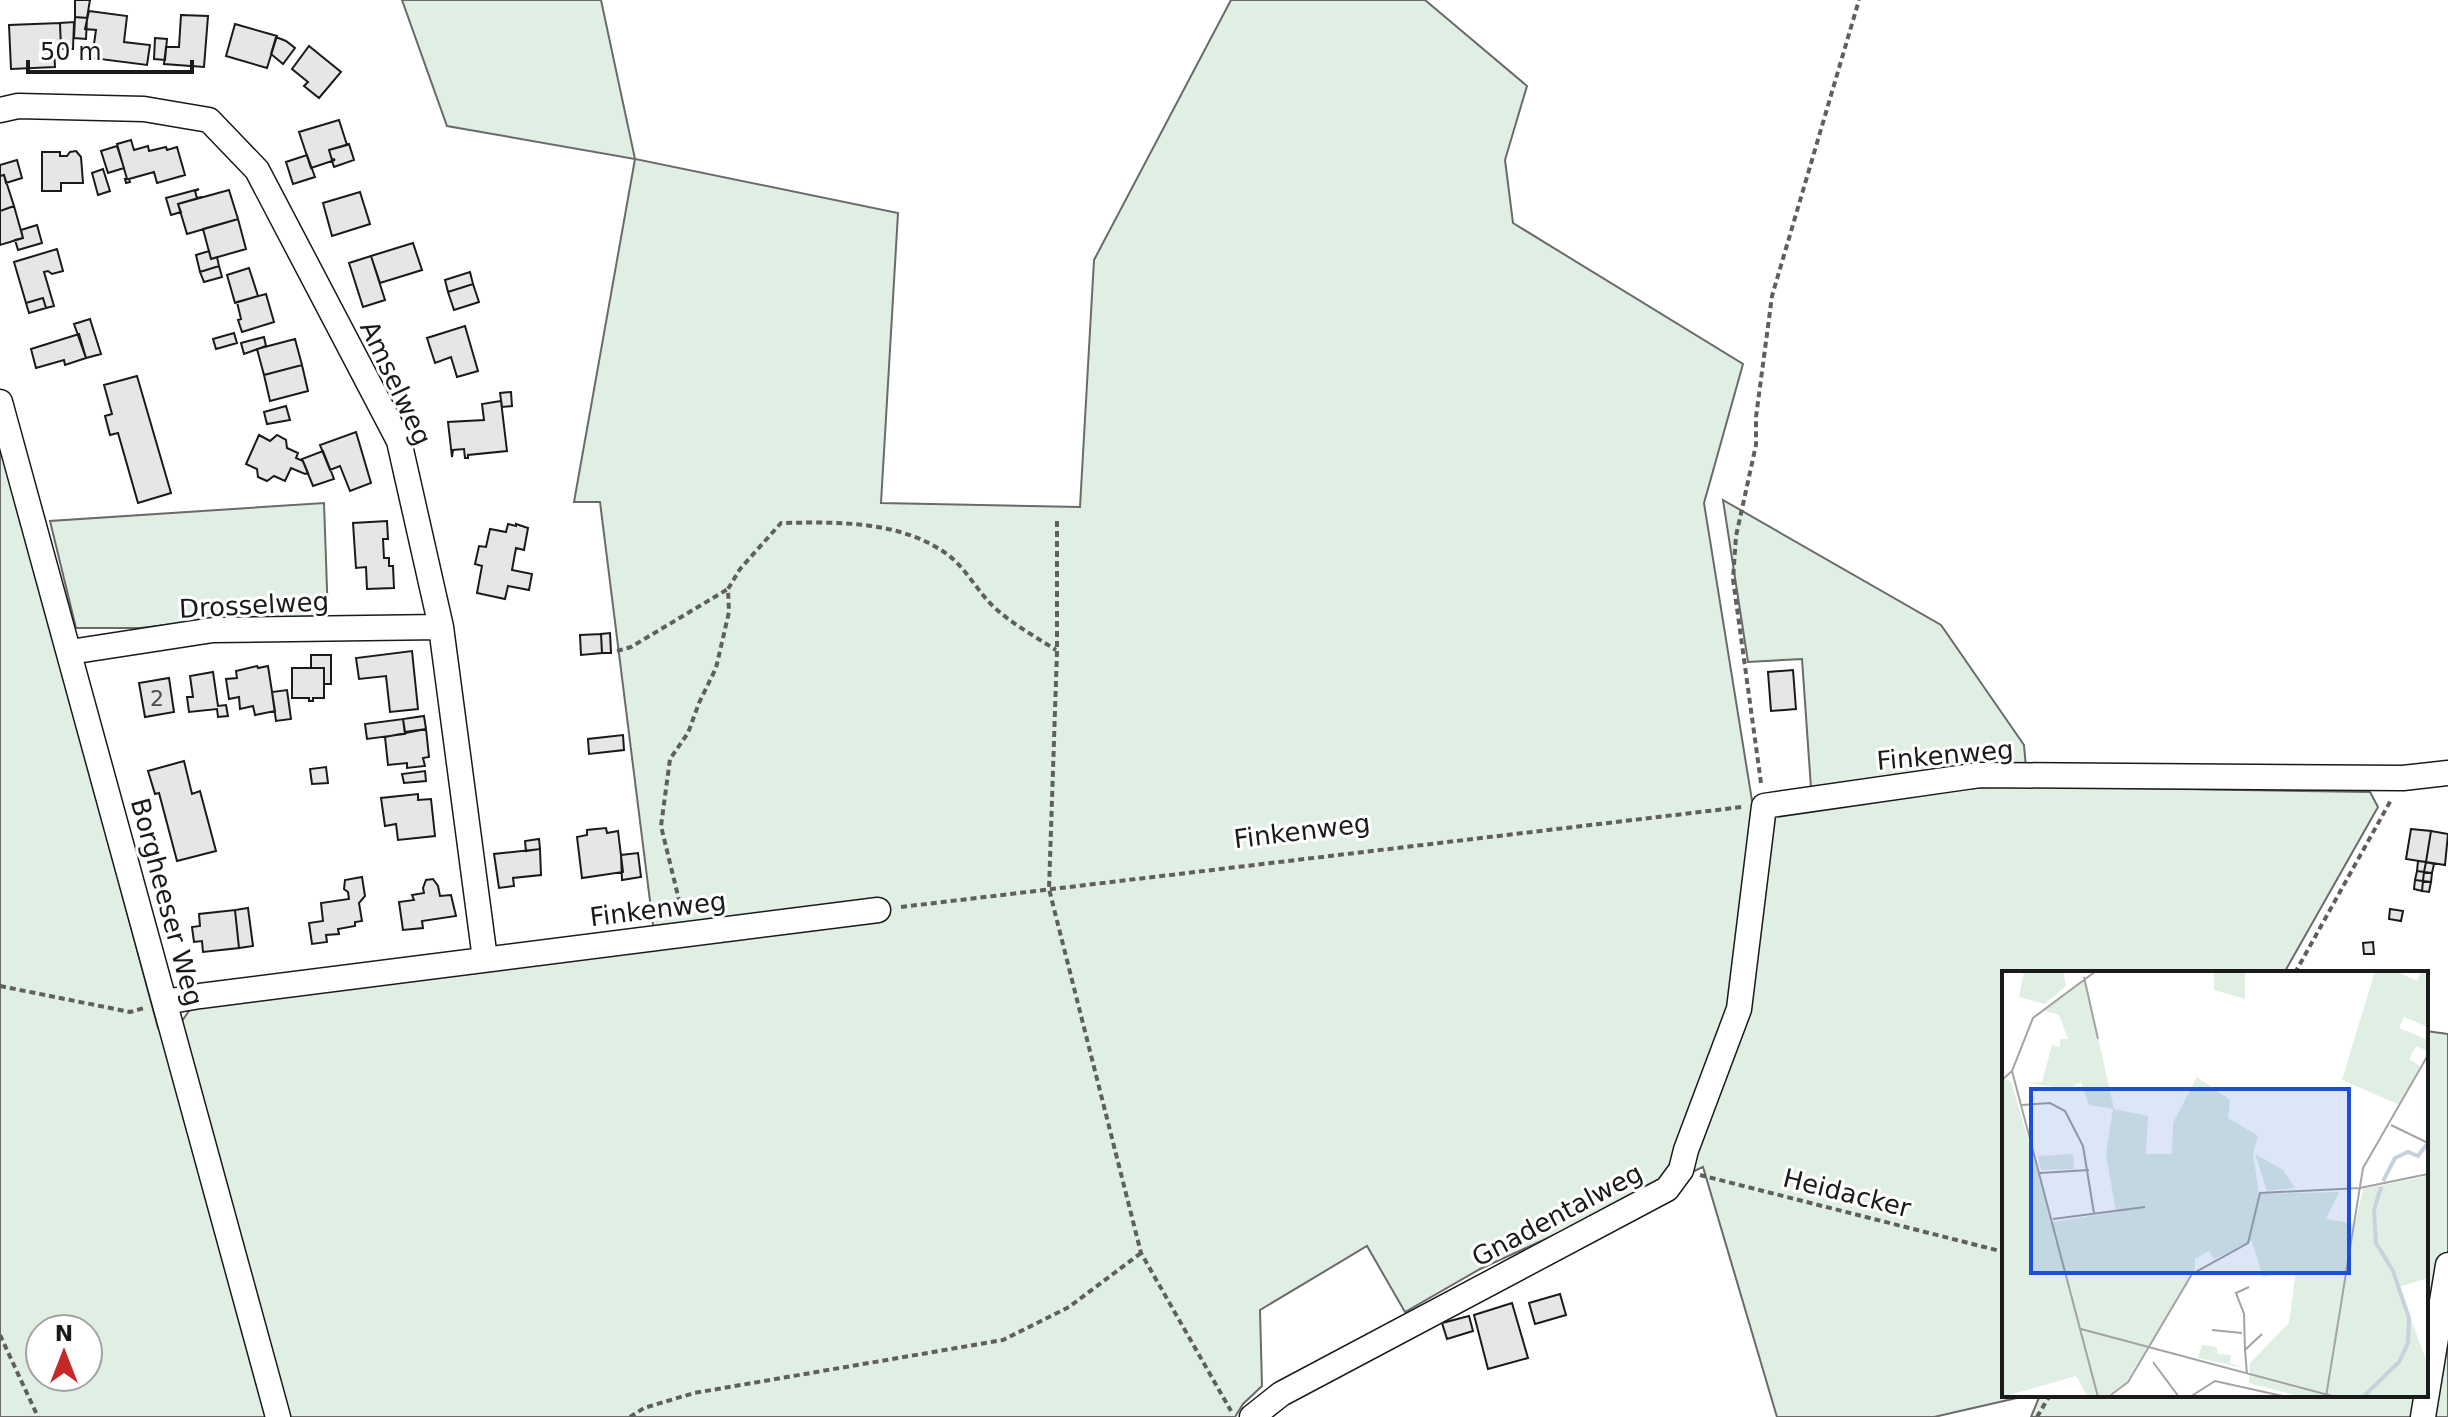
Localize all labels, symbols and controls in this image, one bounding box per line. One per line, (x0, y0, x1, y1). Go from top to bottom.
scale bar (28, 24, 192, 74)
text: 50 m (40, 38, 102, 66)
street label: Amselweg (354, 316, 438, 450)
street label: Drosselweg (178, 586, 330, 624)
house number: 2 (150, 686, 164, 711)
street label: Finkenweg (1875, 734, 2015, 776)
street label: Borgheeser Weg (125, 795, 209, 1009)
street label: Finkenweg (1232, 808, 1372, 854)
street label: Finkenweg (588, 886, 728, 932)
inset map (2002, 971, 2428, 1397)
street label: Gnadentalweg (1467, 1157, 1647, 1273)
street label: Heidacker (1780, 1163, 1914, 1223)
north arrow (24, 1313, 104, 1393)
text: N (55, 1321, 73, 1346)

